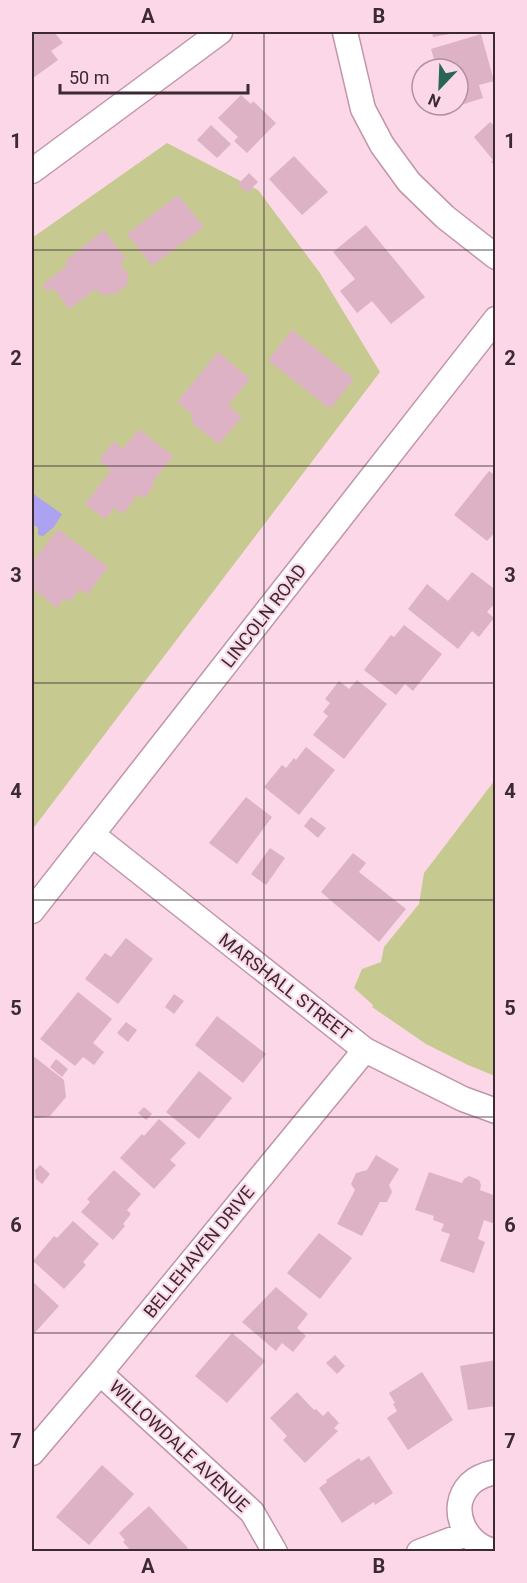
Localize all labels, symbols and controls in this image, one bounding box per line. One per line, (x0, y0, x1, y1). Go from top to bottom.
text: A (141, 4, 155, 28)
text: B (373, 4, 385, 28)
scale bar (60, 57, 248, 95)
north arrow (410, 57, 470, 117)
text: 50 m (69, 67, 109, 88)
text: N (425, 89, 443, 111)
text: 1 (10, 129, 22, 153)
text: 1 (504, 129, 516, 153)
text: 2 (10, 346, 22, 370)
text: 2 (504, 346, 516, 370)
street label: LINCOLN ROAD (217, 560, 310, 672)
text: 3 (10, 563, 22, 587)
text: 3 (504, 563, 516, 587)
text: 4 (10, 779, 22, 803)
text: 4 (504, 779, 516, 803)
street label: MARSHALL STREET (215, 928, 356, 1045)
text: 5 (10, 996, 22, 1020)
text: 5 (504, 996, 516, 1020)
street label: BELLEHAVEN DRIVE (139, 1182, 258, 1322)
text: 6 (10, 1213, 22, 1237)
text: 6 (504, 1213, 516, 1237)
street label: WILLOWDALE AVENUE (105, 1375, 254, 1516)
text: 7 (10, 1429, 22, 1453)
text: 7 (504, 1429, 516, 1453)
text: A (141, 1554, 155, 1578)
text: B (373, 1554, 385, 1578)

